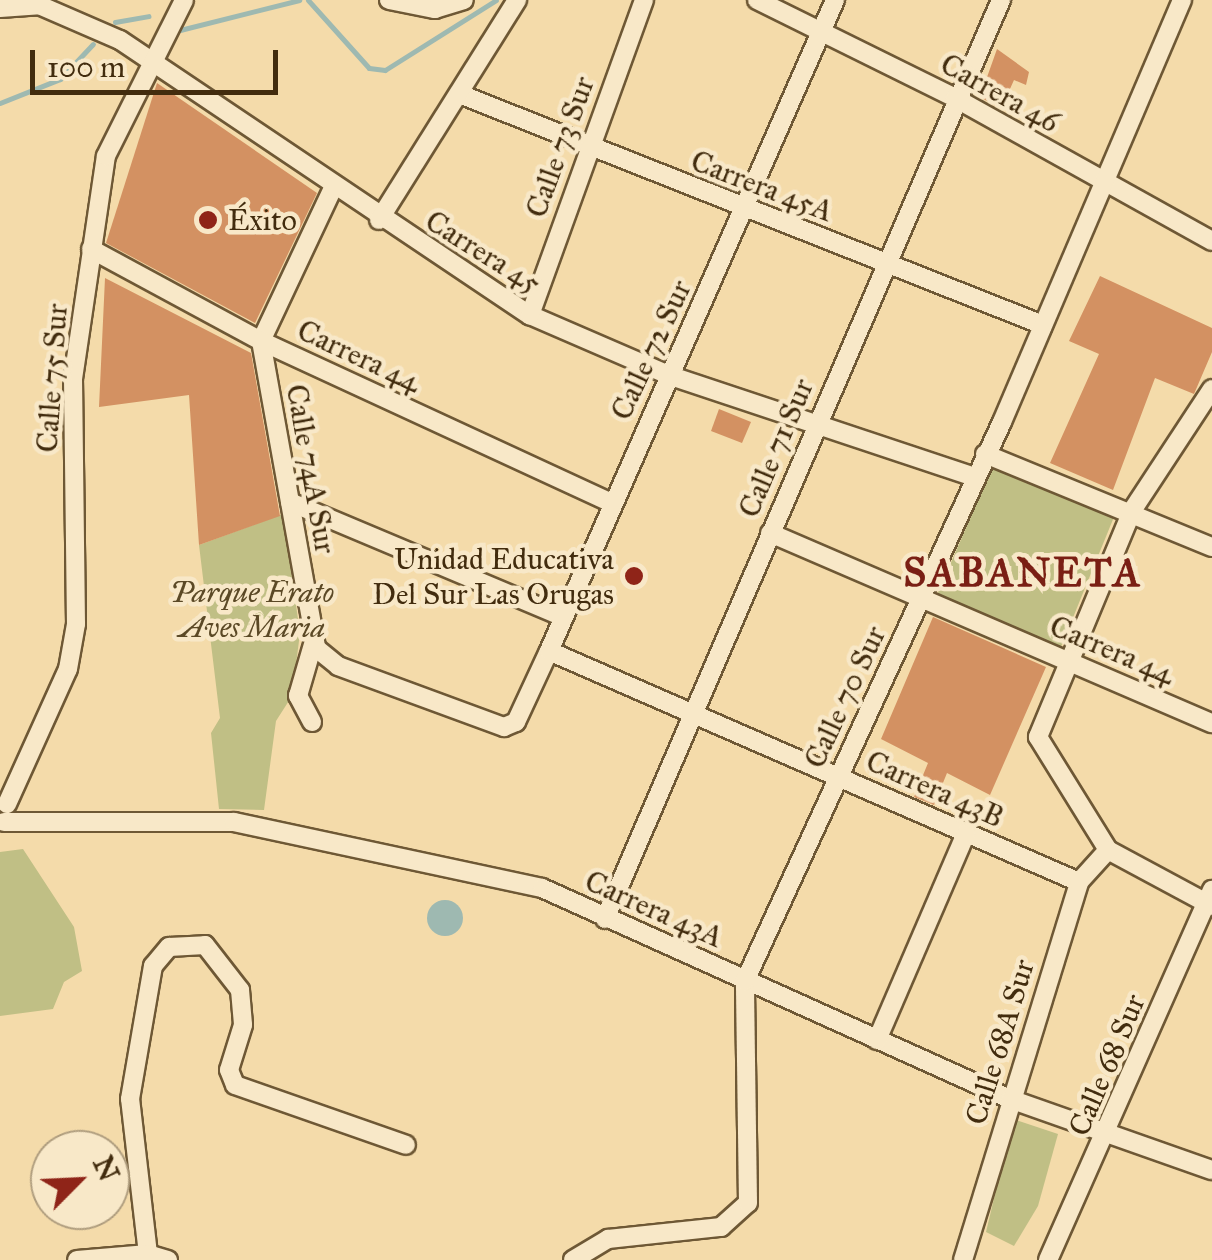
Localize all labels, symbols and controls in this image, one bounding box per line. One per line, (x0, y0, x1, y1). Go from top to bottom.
scale bar (35, 30, 282, 92)
street label: Carrera 46 (934, 46, 1066, 140)
text: 100 m (47, 49, 125, 85)
street label: Calle 73 Sur (518, 72, 602, 222)
street label: Carrera 45A (686, 142, 838, 230)
place label: Éxito (228, 202, 297, 238)
street label: Carrera 45 (419, 203, 547, 301)
marker: Éxito (197, 209, 219, 231)
street label: Calle 72 Sur (603, 274, 699, 426)
street label: Calle 75 Sur (29, 302, 75, 454)
street label: Carrera 44 (292, 312, 426, 400)
street label: Calle 71 Sur (731, 373, 821, 523)
street label: Calle 74A Sur (278, 381, 344, 557)
place label: Unidad Educativa Del Sur Las Orugas (372, 541, 614, 612)
district label: SABANETA (903, 549, 1143, 597)
marker: Unidad Educativa Del Sur Las Orugas (623, 565, 645, 587)
park label: Parque Erato Aves Maria (170, 574, 334, 644)
street label: Carrera 44 (1044, 608, 1180, 692)
street label: Calle 70 Sur (796, 620, 894, 774)
street label: Carrera 43B (861, 743, 1009, 835)
street label: Carrera 43A (579, 863, 729, 955)
street label: Calle 68A Sur (958, 955, 1042, 1129)
street label: Calle 68 Sur (1061, 989, 1153, 1141)
north arrow (30, 1130, 130, 1230)
text: N (85, 1150, 127, 1186)

